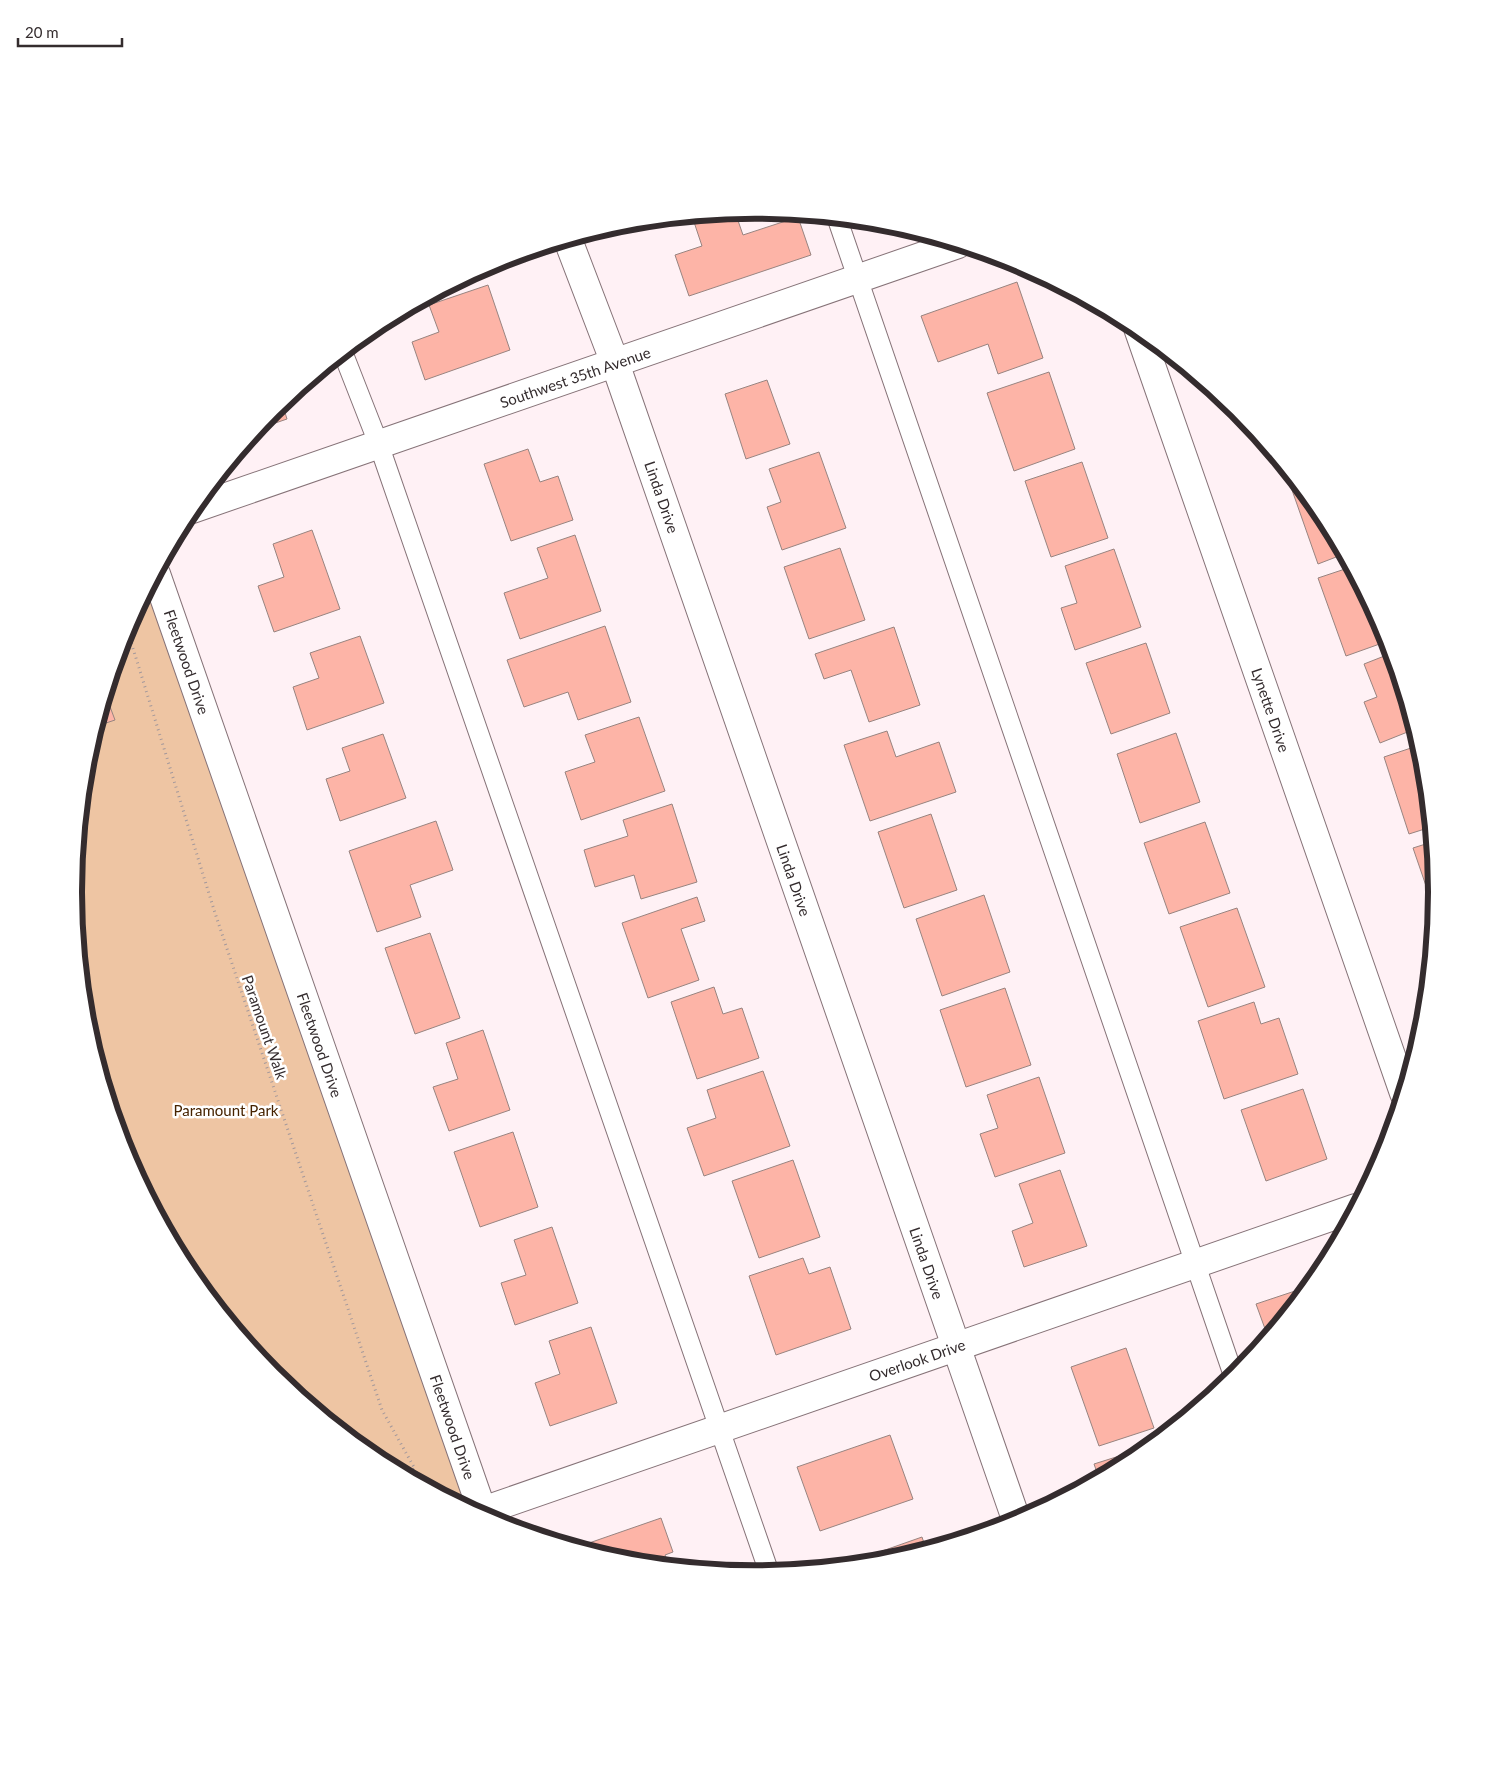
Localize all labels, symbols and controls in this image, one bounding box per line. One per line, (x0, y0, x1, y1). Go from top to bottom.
scale bar (18, 15, 121, 47)
text: 20 m (25, 23, 59, 41)
street label: Southwest 35th Avenue (497, 343, 653, 411)
street label: Linda Drive (641, 459, 683, 536)
street label: Fleetwood Drive (161, 607, 213, 717)
street label: Lynette Drive (1248, 665, 1294, 755)
street label: Linda Drive (773, 842, 815, 919)
street label: Paramount Walk (239, 973, 291, 1082)
street label: Fleetwood Drive (294, 990, 346, 1100)
park label: Paramount Park (173, 1101, 279, 1119)
street label: Linda Drive (906, 1225, 948, 1302)
street label: Overlook Drive (866, 1335, 968, 1385)
street label: Fleetwood Drive (427, 1372, 479, 1482)

